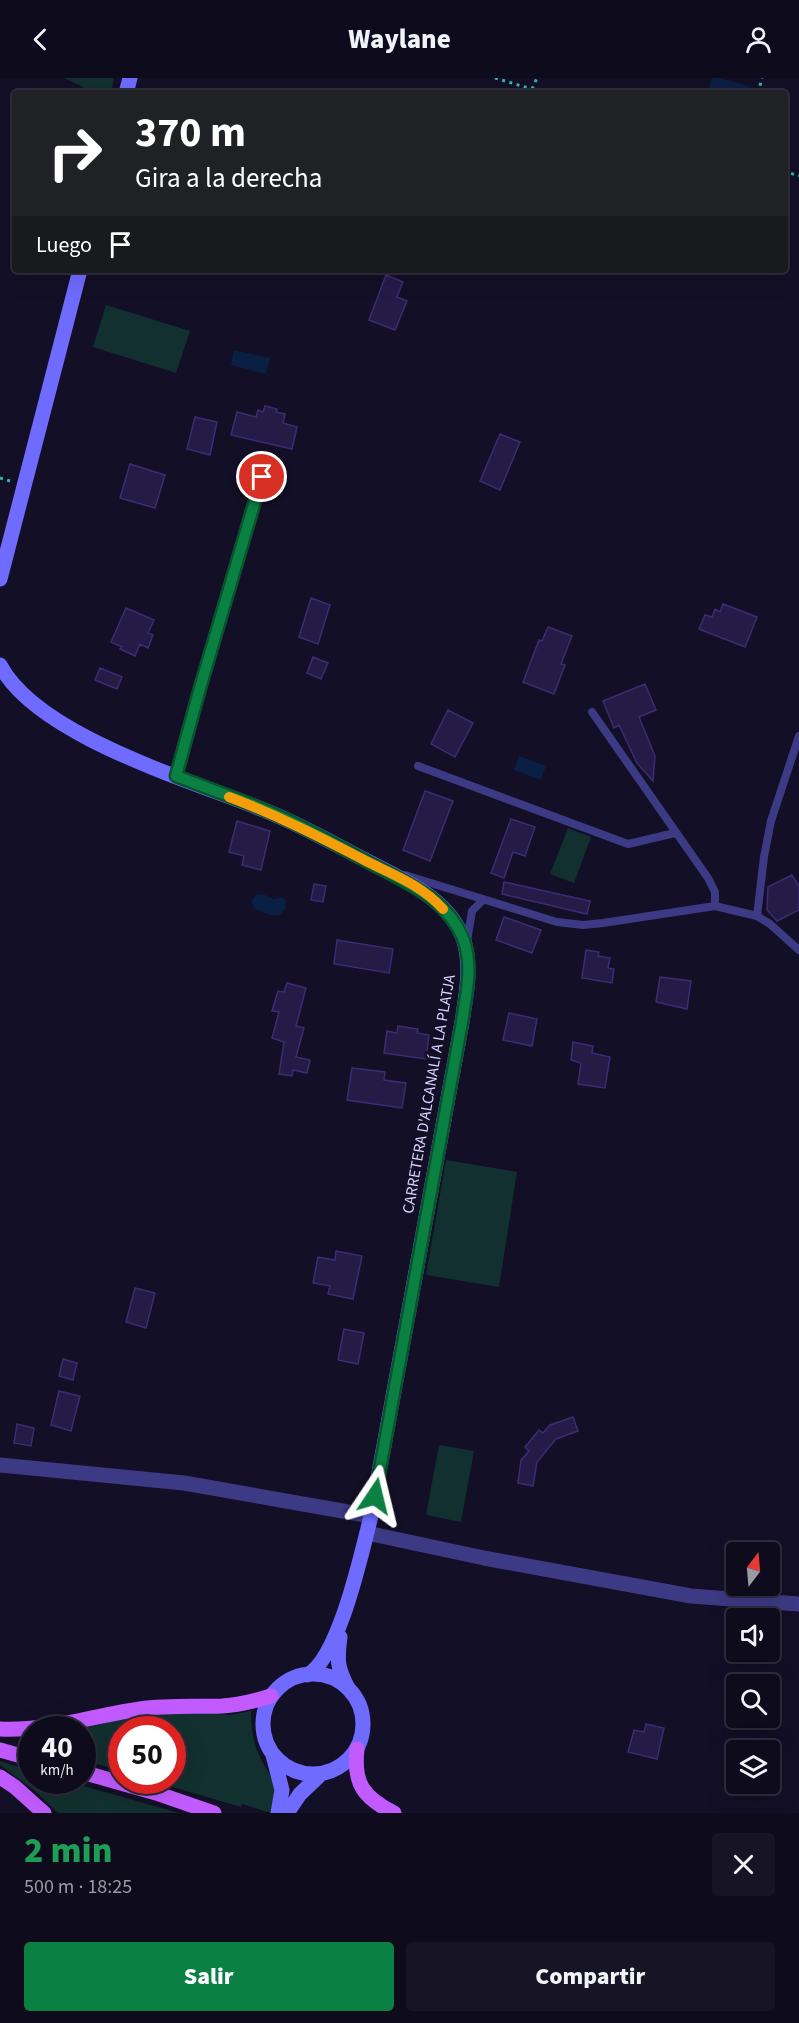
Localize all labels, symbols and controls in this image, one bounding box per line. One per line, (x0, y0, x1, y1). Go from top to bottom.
text: Waylane (348, 20, 451, 59)
icon: back (24, 23, 57, 56)
icon: person (742, 23, 775, 56)
text: 370 m (135, 103, 246, 163)
icon: right (36, 114, 114, 192)
text: Gira a la derecha (135, 159, 322, 198)
icon: arrive (104, 228, 137, 261)
text: Luego (36, 229, 92, 261)
pin (236, 451, 287, 502)
icon: arrive (245, 460, 278, 493)
street label: CARRETERA D'ALCANALÍ A LA PLATJA (397, 972, 461, 1215)
position arrow (343, 1464, 407, 1528)
north arrow (726, 1542, 780, 1596)
map controls (726, 1542, 780, 1794)
button: sound (726, 1608, 780, 1662)
button: search (726, 1674, 780, 1728)
speed limit sign: 50 (108, 1716, 186, 1794)
text: 40 (41, 1726, 73, 1769)
button: layers (726, 1740, 780, 1794)
text: km/h (40, 1760, 74, 1781)
text: 2 min (24, 1825, 112, 1876)
button: close (712, 1833, 775, 1896)
text: 500 m · 18:25 (24, 1873, 132, 1901)
button: Salir (24, 1942, 394, 2011)
button: Compartir (406, 1942, 775, 2011)

